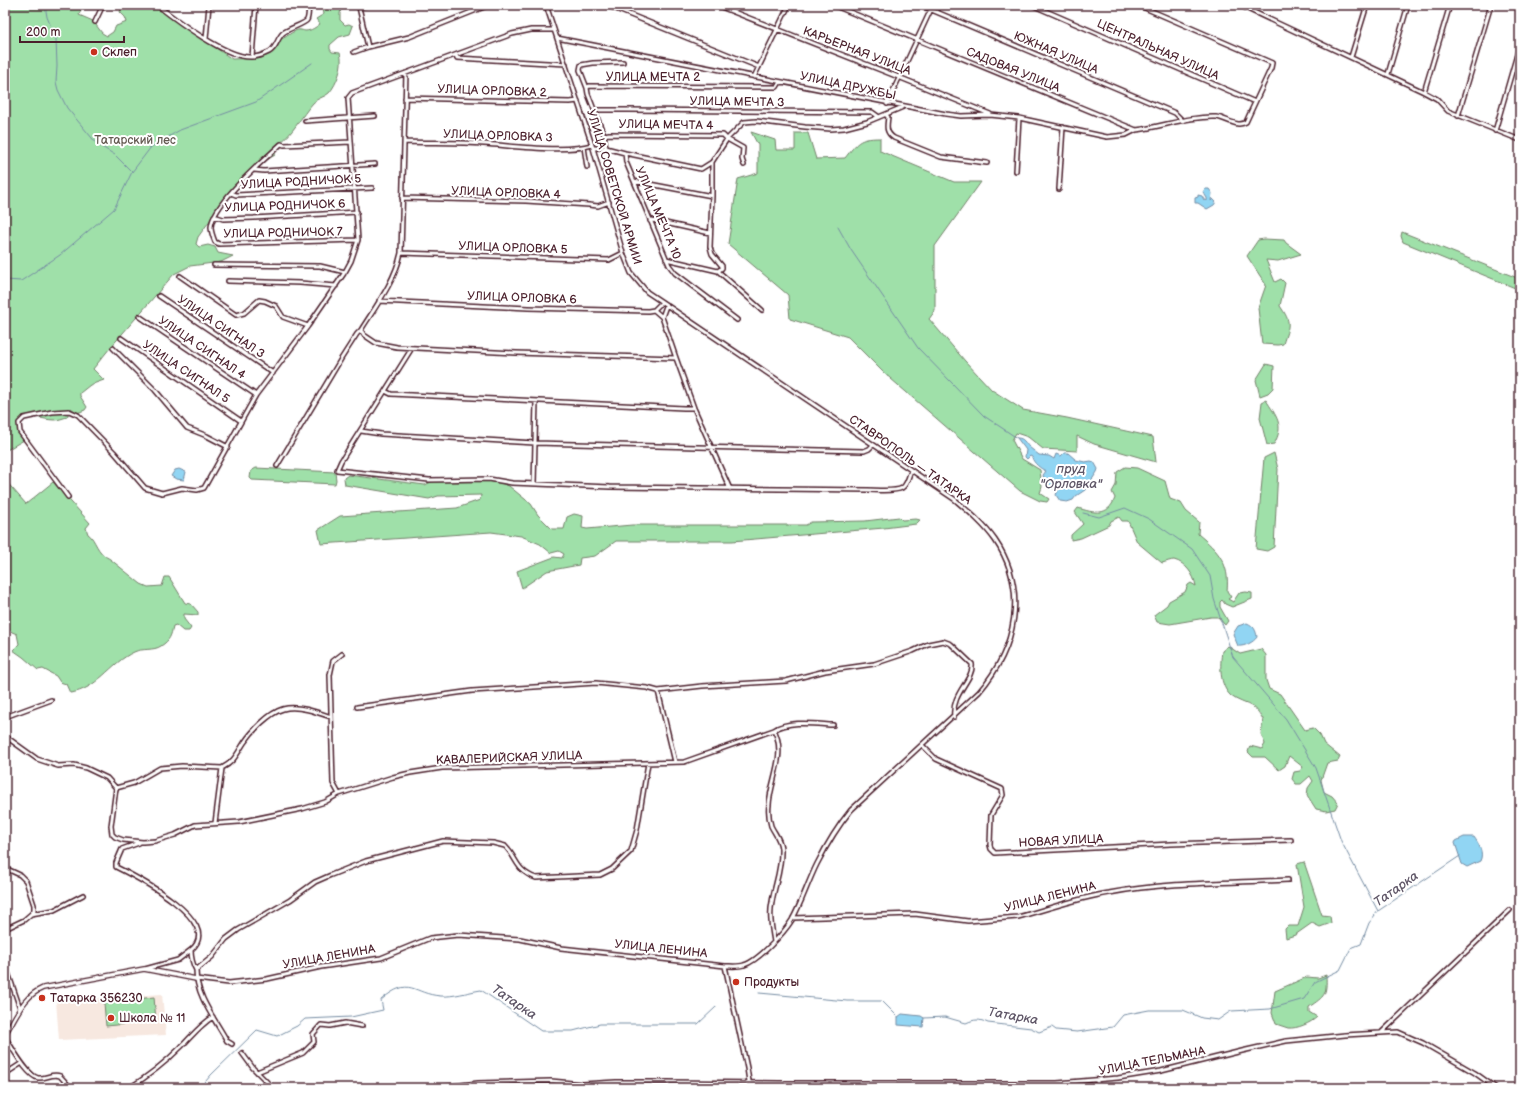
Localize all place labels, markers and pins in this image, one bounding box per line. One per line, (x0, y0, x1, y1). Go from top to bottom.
place label: Склеп (102, 45, 137, 60)
marker: Склеп (89, 47, 99, 57)
place label: Продукты (744, 975, 799, 990)
marker: Продукты (731, 977, 741, 987)
place label: Татарка 356230 (50, 991, 143, 1006)
marker: Татарка 356230 (37, 993, 47, 1003)
place label: Школа № 11 (119, 1011, 186, 1026)
marker: Школа № 11 (106, 1013, 116, 1023)

